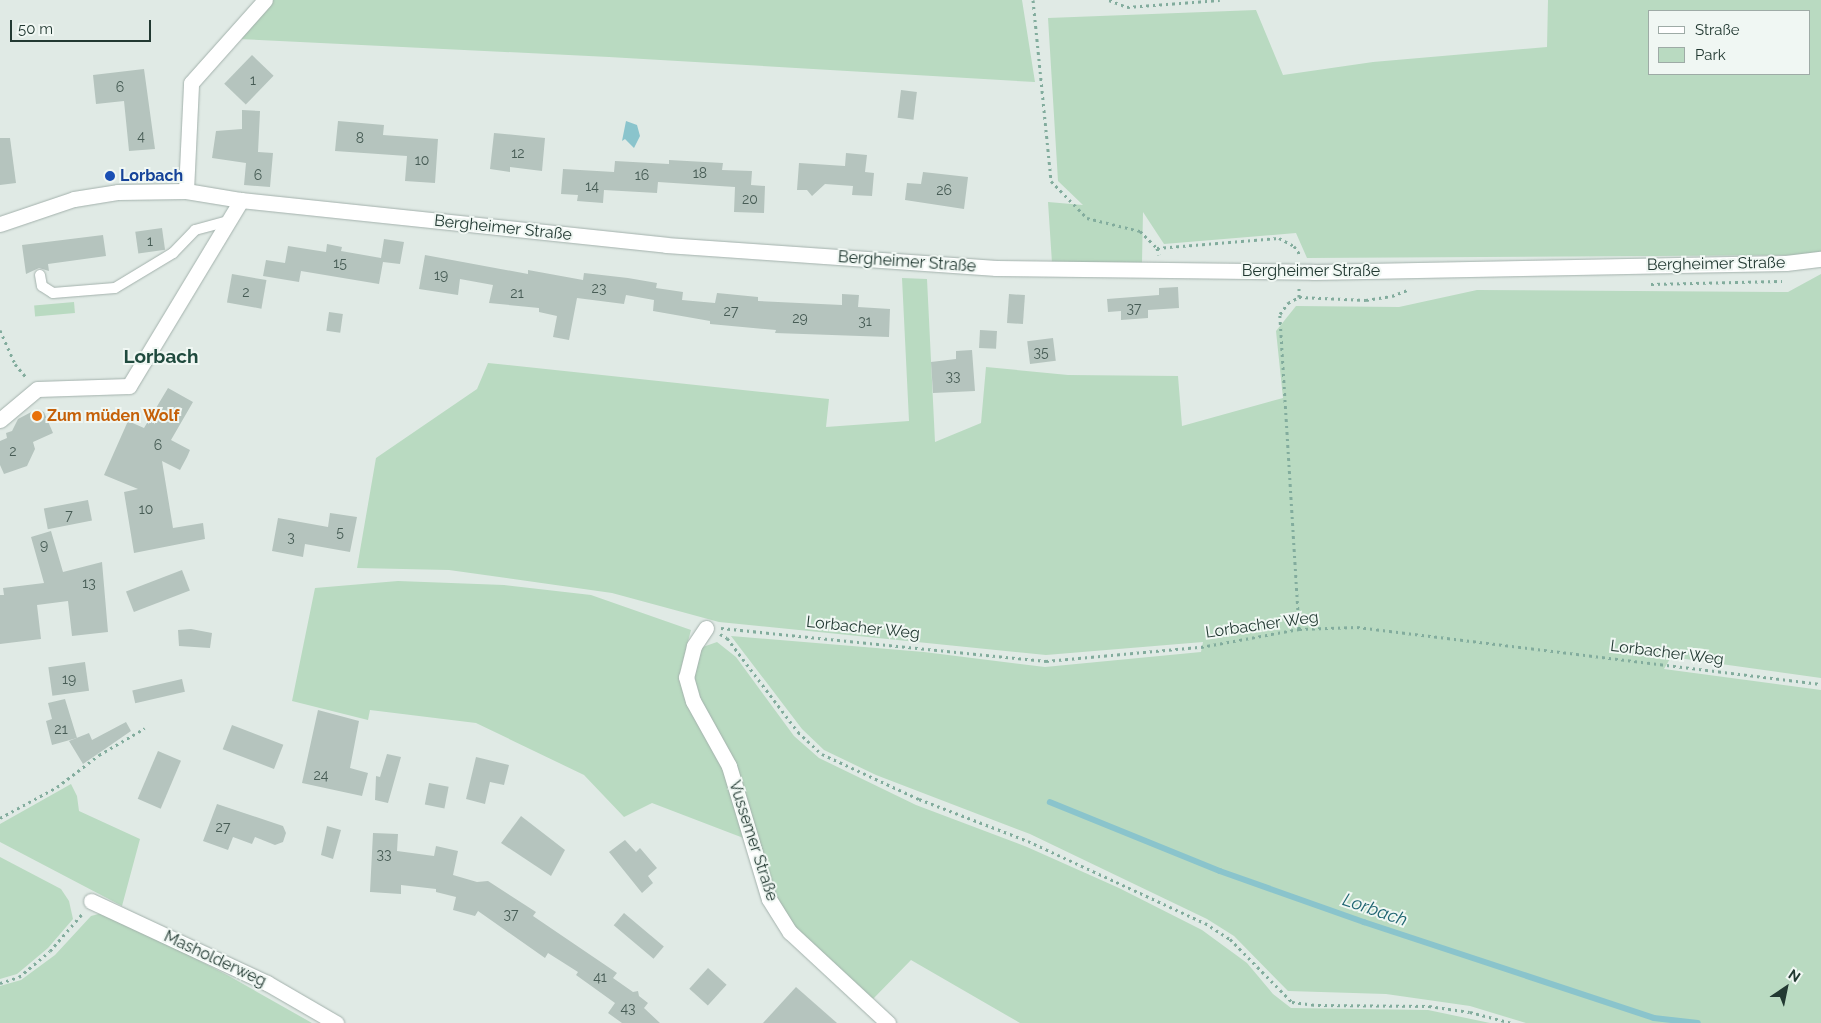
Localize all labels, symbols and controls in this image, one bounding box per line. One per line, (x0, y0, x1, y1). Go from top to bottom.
scale bar (12, 10, 154, 42)
legend (1648, 10, 1811, 75)
text: 50 m (18, 20, 53, 38)
text: Straße (1695, 21, 1739, 39)
text: Park (1695, 46, 1726, 64)
house number: 1 (250, 72, 256, 88)
house number: 6 (116, 79, 124, 95)
house number: 4 (137, 128, 145, 144)
house number: 8 (356, 130, 364, 146)
house number: 12 (511, 145, 525, 161)
house number: 10 (415, 152, 429, 168)
house number: 18 (693, 165, 707, 181)
place label: Lorbach (120, 166, 183, 186)
house number: 6 (254, 167, 262, 183)
house number: 16 (635, 167, 649, 183)
marker: Lorbach (104, 170, 116, 182)
house number: 14 (585, 178, 599, 194)
house number: 26 (936, 182, 952, 198)
house number: 20 (742, 191, 758, 207)
street label: Bergheimer Straße (433, 211, 573, 245)
house number: 1 (147, 233, 153, 249)
street label: Bergheimer Straße (837, 248, 977, 276)
street label: Bergheimer Straße (1646, 253, 1786, 275)
house number: 15 (333, 255, 347, 271)
street label: Bergheimer Straße (1242, 261, 1380, 281)
house number: 19 (434, 267, 448, 283)
house number: 23 (592, 280, 606, 296)
house number: 2 (242, 284, 250, 300)
house number: 21 (510, 285, 524, 301)
house number: 37 (1127, 300, 1141, 316)
house number: 27 (724, 303, 738, 319)
house number: 29 (792, 310, 808, 326)
house number: 31 (858, 313, 872, 329)
house number: 35 (1033, 344, 1049, 360)
district label: Lorbach (123, 346, 199, 368)
house number: 33 (946, 368, 960, 384)
place label: Zum müden Wolf (47, 406, 180, 426)
marker: Zum müden Wolf (31, 410, 43, 422)
house number: 6 (154, 437, 162, 453)
house number: 2 (9, 443, 17, 459)
house number: 10 (139, 501, 153, 517)
house number: 7 (65, 507, 73, 523)
house number: 5 (336, 524, 344, 540)
house number: 3 (287, 529, 295, 545)
house number: 9 (40, 537, 48, 553)
house number: 13 (82, 575, 96, 591)
street label: Lorbacher Weg (1204, 607, 1320, 643)
street label: Lorbacher Weg (805, 612, 921, 644)
street label: Lorbacher Weg (1609, 636, 1725, 670)
house number: 19 (62, 671, 76, 687)
house number: 21 (54, 721, 68, 737)
house number: 24 (314, 767, 328, 783)
street label: Vussemer Straße (724, 778, 782, 904)
house number: 27 (216, 819, 230, 835)
house number: 33 (377, 846, 391, 862)
water label: Lorbach (1340, 889, 1410, 931)
house number: 37 (504, 906, 518, 922)
street label: Masholderweg (161, 927, 269, 991)
north arrow (1761, 963, 1811, 1013)
text: N (1785, 966, 1803, 985)
house number: 41 (593, 969, 607, 985)
house number: 43 (620, 1000, 636, 1016)

